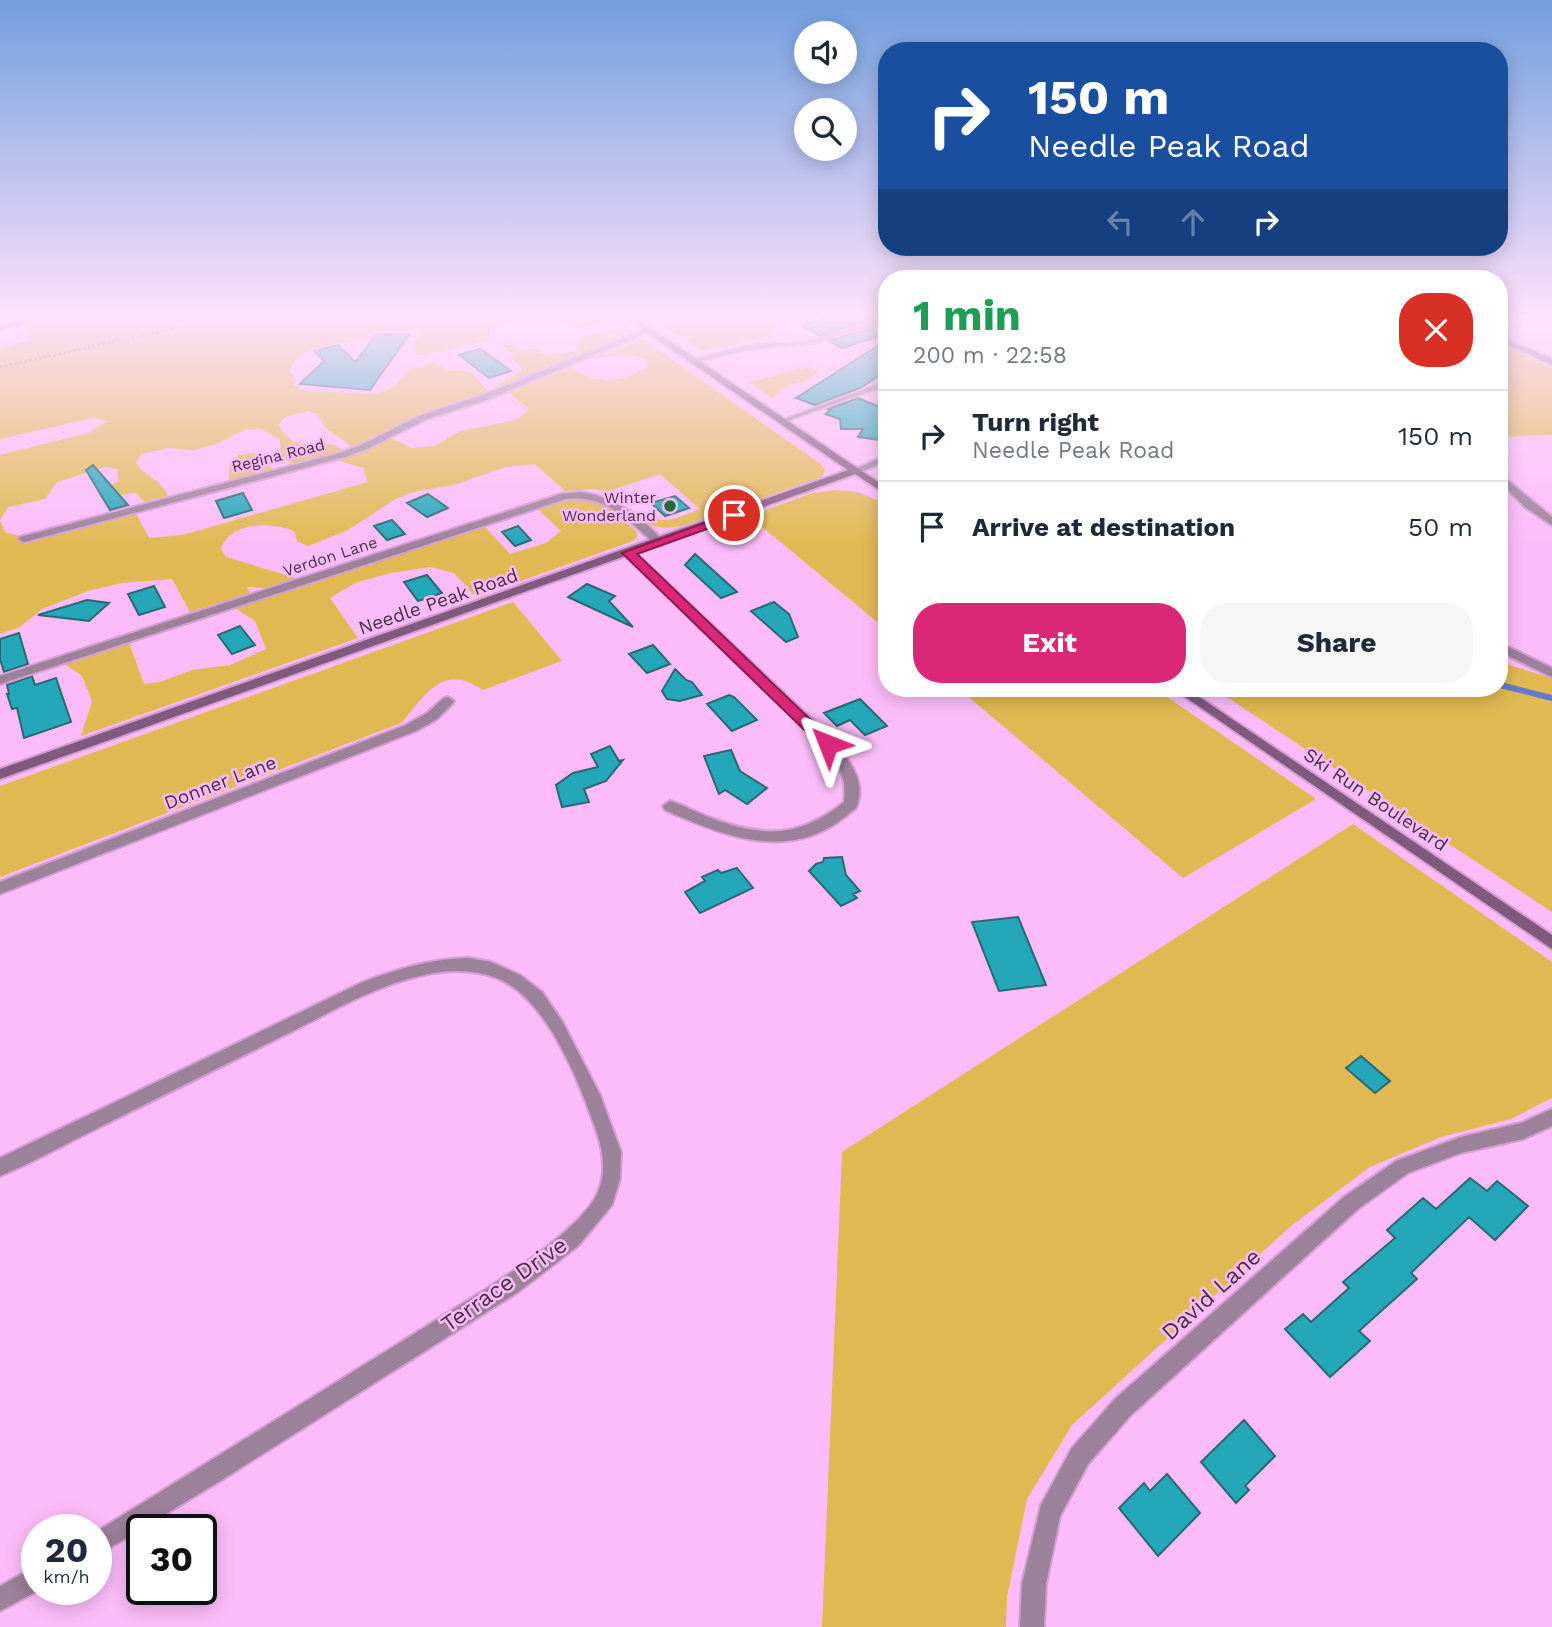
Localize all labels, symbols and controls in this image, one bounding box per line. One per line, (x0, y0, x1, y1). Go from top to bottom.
map controls (794, 21, 857, 161)
button: sound (794, 21, 857, 84)
text: 150 m (1028, 68, 1169, 126)
icon: right (913, 70, 1004, 161)
button: search (794, 98, 857, 161)
text: Needle Peak Road (1028, 127, 1310, 165)
icon: left (1101, 203, 1139, 241)
icon: ahead (1174, 203, 1212, 241)
icon: right (1247, 203, 1285, 241)
text: 1 min (913, 291, 1021, 340)
button: close (1399, 293, 1473, 367)
text: 200 m · 22:58 (913, 342, 1067, 369)
text: Turn right (972, 407, 1099, 437)
icon: right (913, 417, 951, 455)
text: 150 m (1398, 421, 1473, 451)
street label: Regina Road (229, 435, 327, 476)
text: Needle Peak Road (972, 437, 1174, 464)
pin (704, 485, 764, 545)
place label: Winter Wonderland (562, 488, 656, 525)
icon: arrive (715, 496, 753, 534)
marker: Winter Wonderland (662, 498, 678, 514)
icon: arrive (913, 508, 951, 546)
text: Arrive at destination (972, 512, 1235, 542)
text: 50 m (1408, 512, 1473, 542)
street label: Verdon Lane (281, 532, 380, 581)
street label: Needle Peak Road (355, 563, 521, 640)
button: Exit (913, 603, 1186, 683)
button: Share (1200, 603, 1473, 683)
position arrow (791, 707, 865, 781)
street label: Ski Run Boulevard (1299, 743, 1452, 856)
street label: Donner Lane (161, 751, 279, 814)
street label: Terrace Drive (436, 1231, 572, 1338)
street label: David Lane (1156, 1243, 1266, 1346)
speed limit sign: 30 (126, 1514, 217, 1605)
text: 20 (45, 1529, 88, 1571)
text: km/h (43, 1566, 90, 1587)

